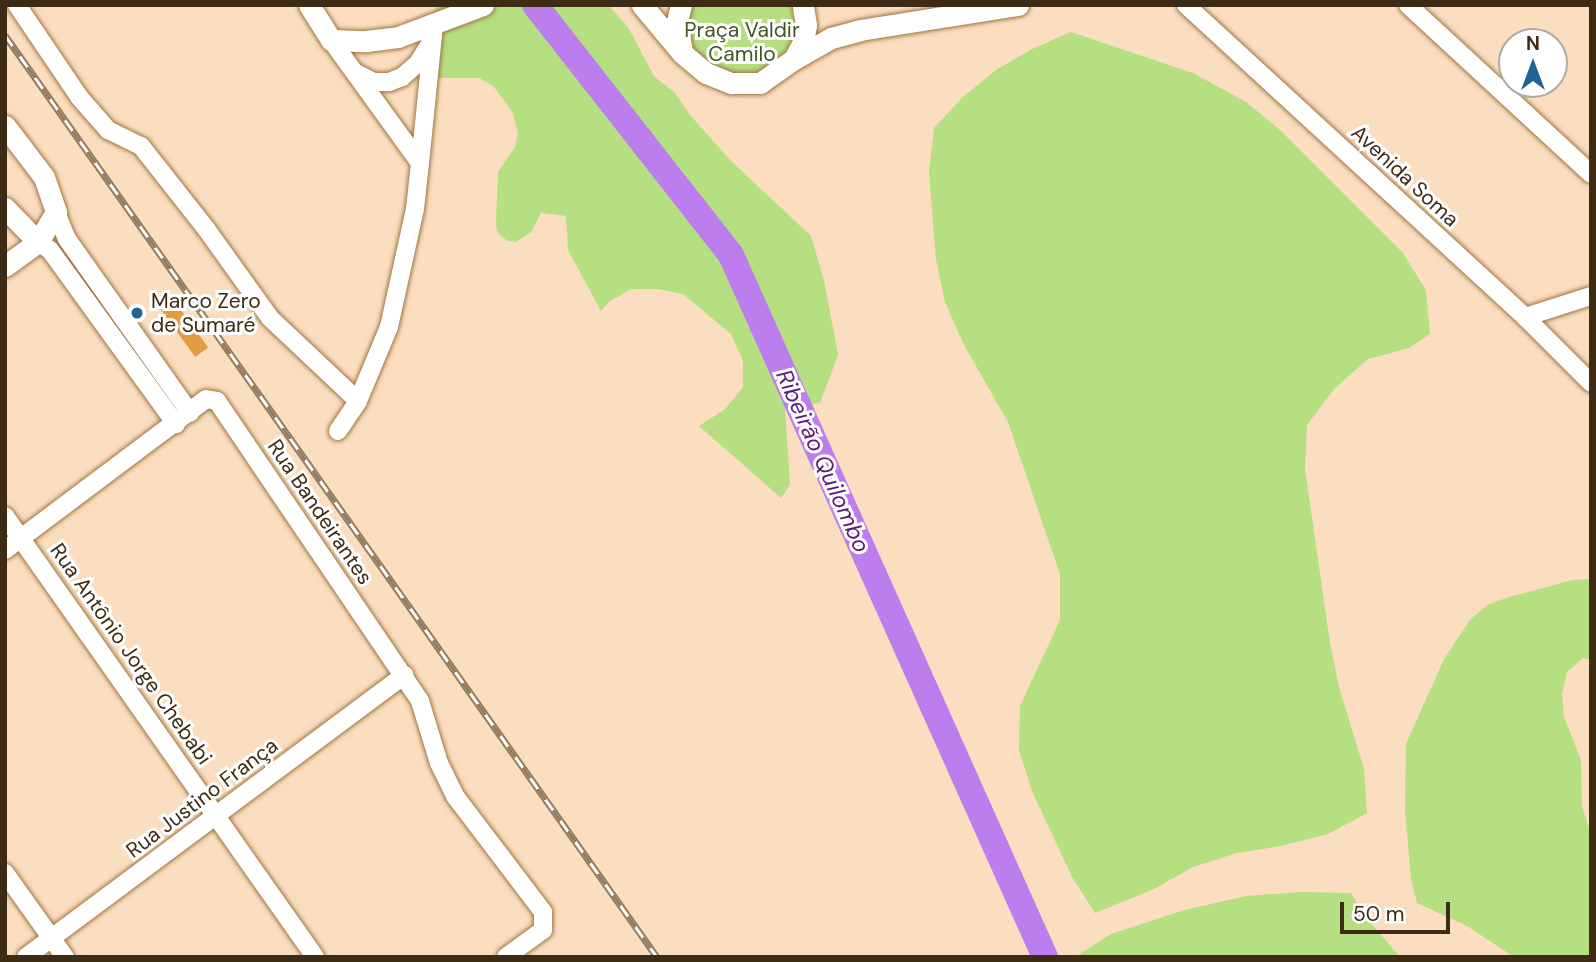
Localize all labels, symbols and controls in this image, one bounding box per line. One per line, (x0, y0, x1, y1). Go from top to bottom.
park label: Praça Valdir Camilo (684, 17, 800, 67)
north arrow (1498, 28, 1568, 98)
text: N (1526, 31, 1540, 56)
street label: Avenida Soma (1346, 120, 1464, 232)
place label: Marco Zero de Sumaré (151, 288, 261, 338)
marker: Marco Zero de Sumaré (129, 305, 145, 321)
water label: Ribeirão Quilombo (770, 365, 876, 557)
street label: Rua Bandeirantes (262, 435, 378, 589)
street label: Rua Antônio Jorge Chebabi (45, 539, 217, 769)
street label: Rua Justino França (121, 733, 283, 863)
scale bar (1344, 888, 1454, 932)
text: 50 m (1353, 900, 1404, 928)

